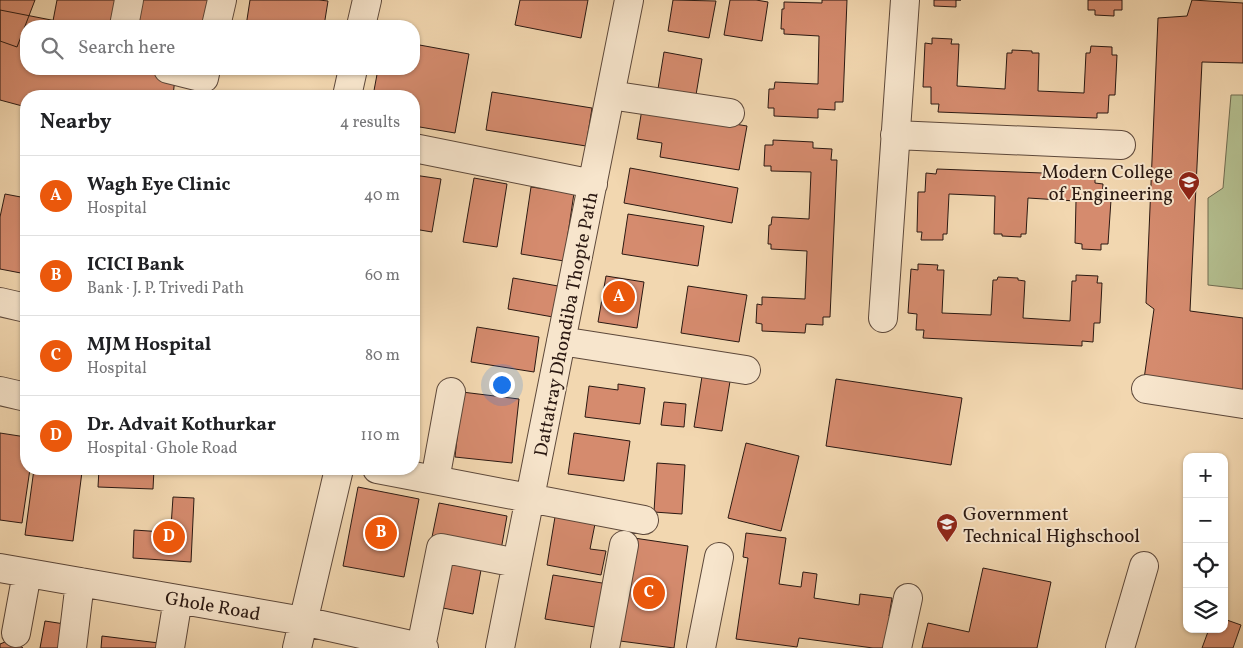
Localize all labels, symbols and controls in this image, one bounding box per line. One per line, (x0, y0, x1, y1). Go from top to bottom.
search box (20, 20, 420, 75)
icon: search (38, 34, 66, 62)
text: Search here (78, 35, 175, 61)
text: Nearby (40, 108, 111, 137)
text: 4 results (340, 112, 400, 134)
place label: Modern College of Engineering (1041, 160, 1173, 208)
school or university icon: Modern College of Engineering (1177, 170, 1201, 201)
text: Wagh Eye Clinic (87, 172, 230, 198)
text: A (50, 185, 62, 207)
text: 40 m (364, 185, 400, 207)
street label: Dattatray Dhondiba Thopte Path (529, 190, 605, 459)
text: Hospital (87, 198, 147, 220)
text: ICICI Bank (87, 252, 184, 278)
text: B (51, 265, 61, 287)
text: 60 m (365, 265, 400, 287)
text: Bank · J. P. Trivedi Path (87, 278, 244, 300)
pin: A (603, 278, 635, 316)
text: MJM Hospital (87, 332, 211, 358)
text: C (51, 345, 61, 367)
text: 80 m (365, 345, 400, 367)
text: Hospital (87, 358, 147, 380)
your location (489, 372, 515, 398)
text: Dr. Advait Kothurkar (87, 412, 276, 438)
text: D (50, 425, 62, 447)
text: 110 m (361, 425, 400, 447)
text: Hospital · Ghole Road (87, 438, 238, 460)
map controls (1183, 453, 1228, 633)
button: + (1183, 453, 1228, 498)
button: − (1183, 498, 1228, 543)
place label: Government Technical Highschool (963, 502, 1140, 550)
school or university icon: Government Technical Highschool (935, 512, 959, 543)
pin: B (365, 514, 397, 552)
pin: D (153, 518, 185, 556)
button: locate (1183, 543, 1228, 588)
pin: C (633, 574, 665, 612)
street label: Ghole Road (163, 586, 262, 628)
button: layers (1183, 588, 1228, 633)

